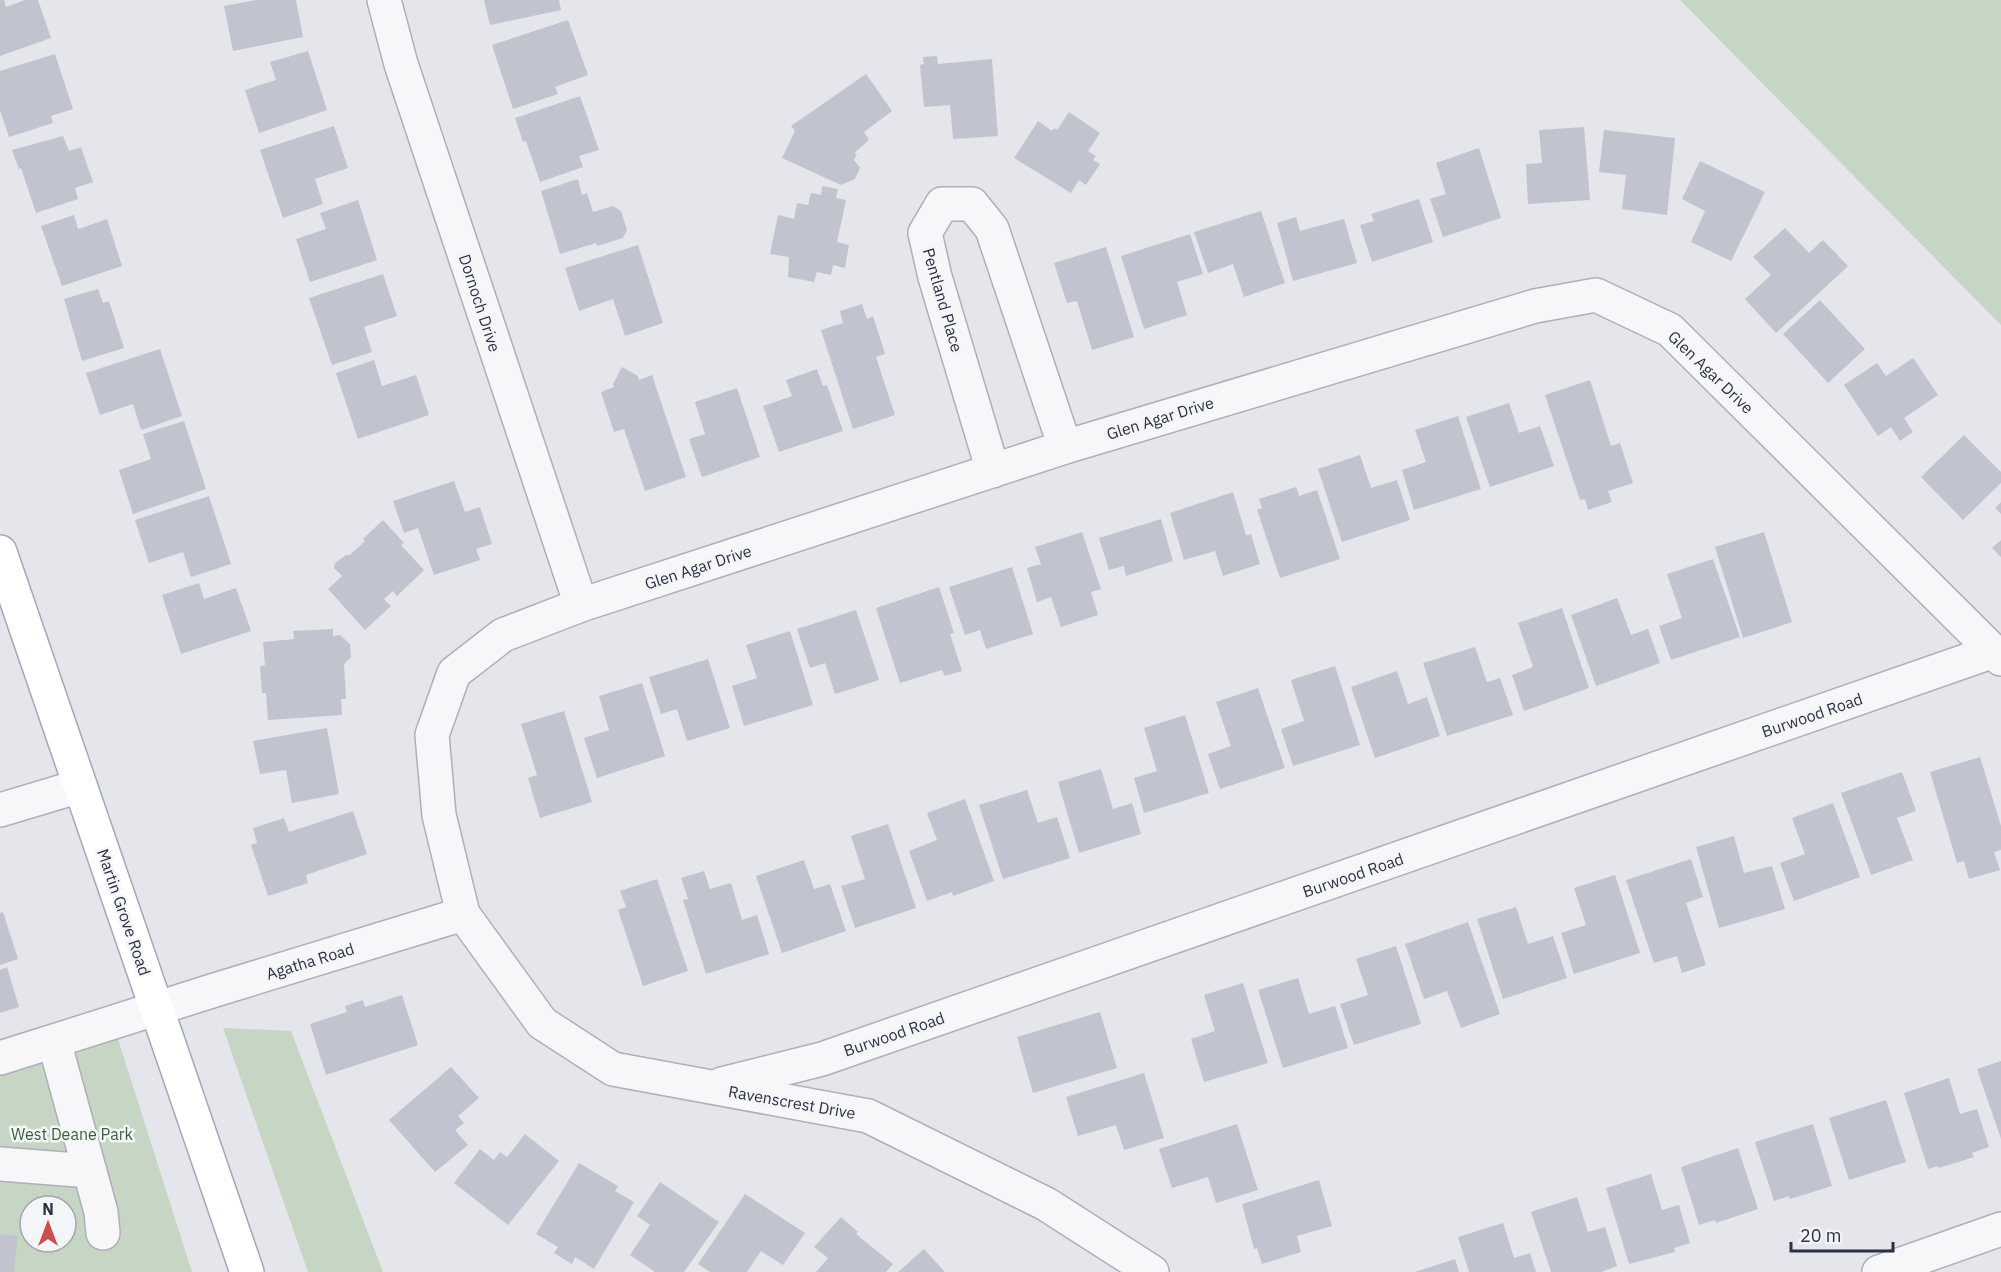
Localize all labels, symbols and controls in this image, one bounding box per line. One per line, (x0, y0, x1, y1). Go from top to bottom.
street label: Pentland Place (919, 246, 967, 355)
street label: Dornoch Drive (455, 252, 505, 355)
street label: Glen Agar Drive (1664, 326, 1758, 418)
street label: Glen Agar Drive (1104, 392, 1216, 444)
street label: Glen Agar Drive (642, 540, 754, 594)
street label: Burwood Road (1759, 688, 1865, 742)
street label: Martin Grove Road (93, 846, 155, 978)
street label: Burwood Road (1300, 848, 1406, 902)
street label: Agatha Road (264, 938, 356, 984)
street label: Burwood Road (841, 1007, 947, 1061)
street label: Ravenscrest Drive (727, 1081, 857, 1123)
park label: West Deane Park (11, 1124, 134, 1144)
north arrow (18, 1194, 78, 1254)
text: N (42, 1199, 54, 1219)
scale bar (1791, 1215, 1893, 1253)
text: 20 m (1800, 1224, 1842, 1247)

